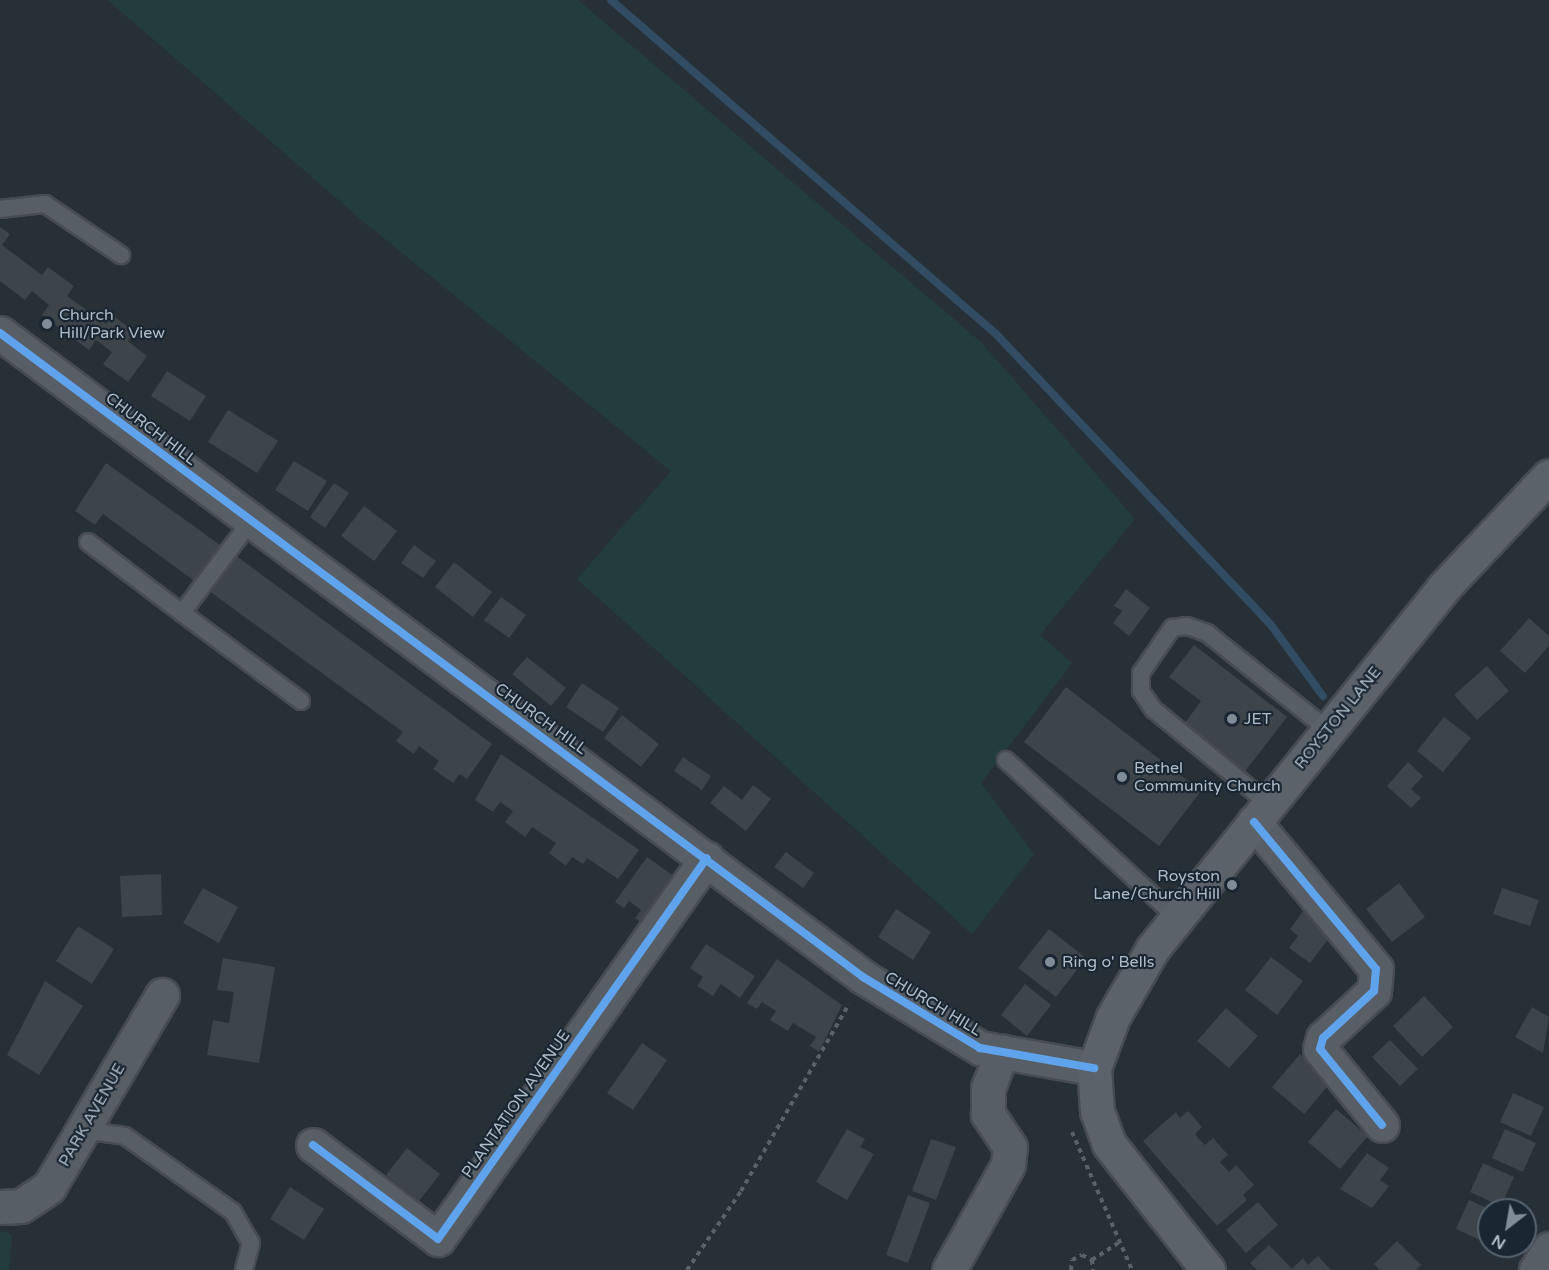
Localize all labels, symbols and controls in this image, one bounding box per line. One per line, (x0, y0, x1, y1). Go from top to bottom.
place label: Church Hill/Park View (59, 305, 165, 343)
marker: Church Hill/Park View (40, 317, 54, 331)
street label: CHURCH HILL (102, 388, 200, 470)
street label: ROYSTON LANE (1291, 663, 1385, 773)
street label: CHURCH HILL (491, 679, 591, 759)
place label: JET (1244, 709, 1271, 729)
marker: JET (1225, 712, 1239, 726)
place label: Bethel Community Church (1134, 758, 1281, 796)
marker: Bethel Community Church (1115, 770, 1129, 784)
place label: Royston Lane/Church Hill (1093, 866, 1220, 904)
marker: Royston Lane/Church Hill (1225, 878, 1239, 892)
place label: Ring o' Bells (1062, 952, 1154, 972)
marker: Ring o' Bells (1043, 955, 1057, 969)
street label: CHURCH HILL (881, 968, 985, 1040)
street label: PLANTATION AVENUE (458, 1026, 574, 1182)
street label: PARK AVENUE (55, 1060, 129, 1170)
north arrow (1477, 1198, 1537, 1258)
text: N (1488, 1230, 1509, 1254)

